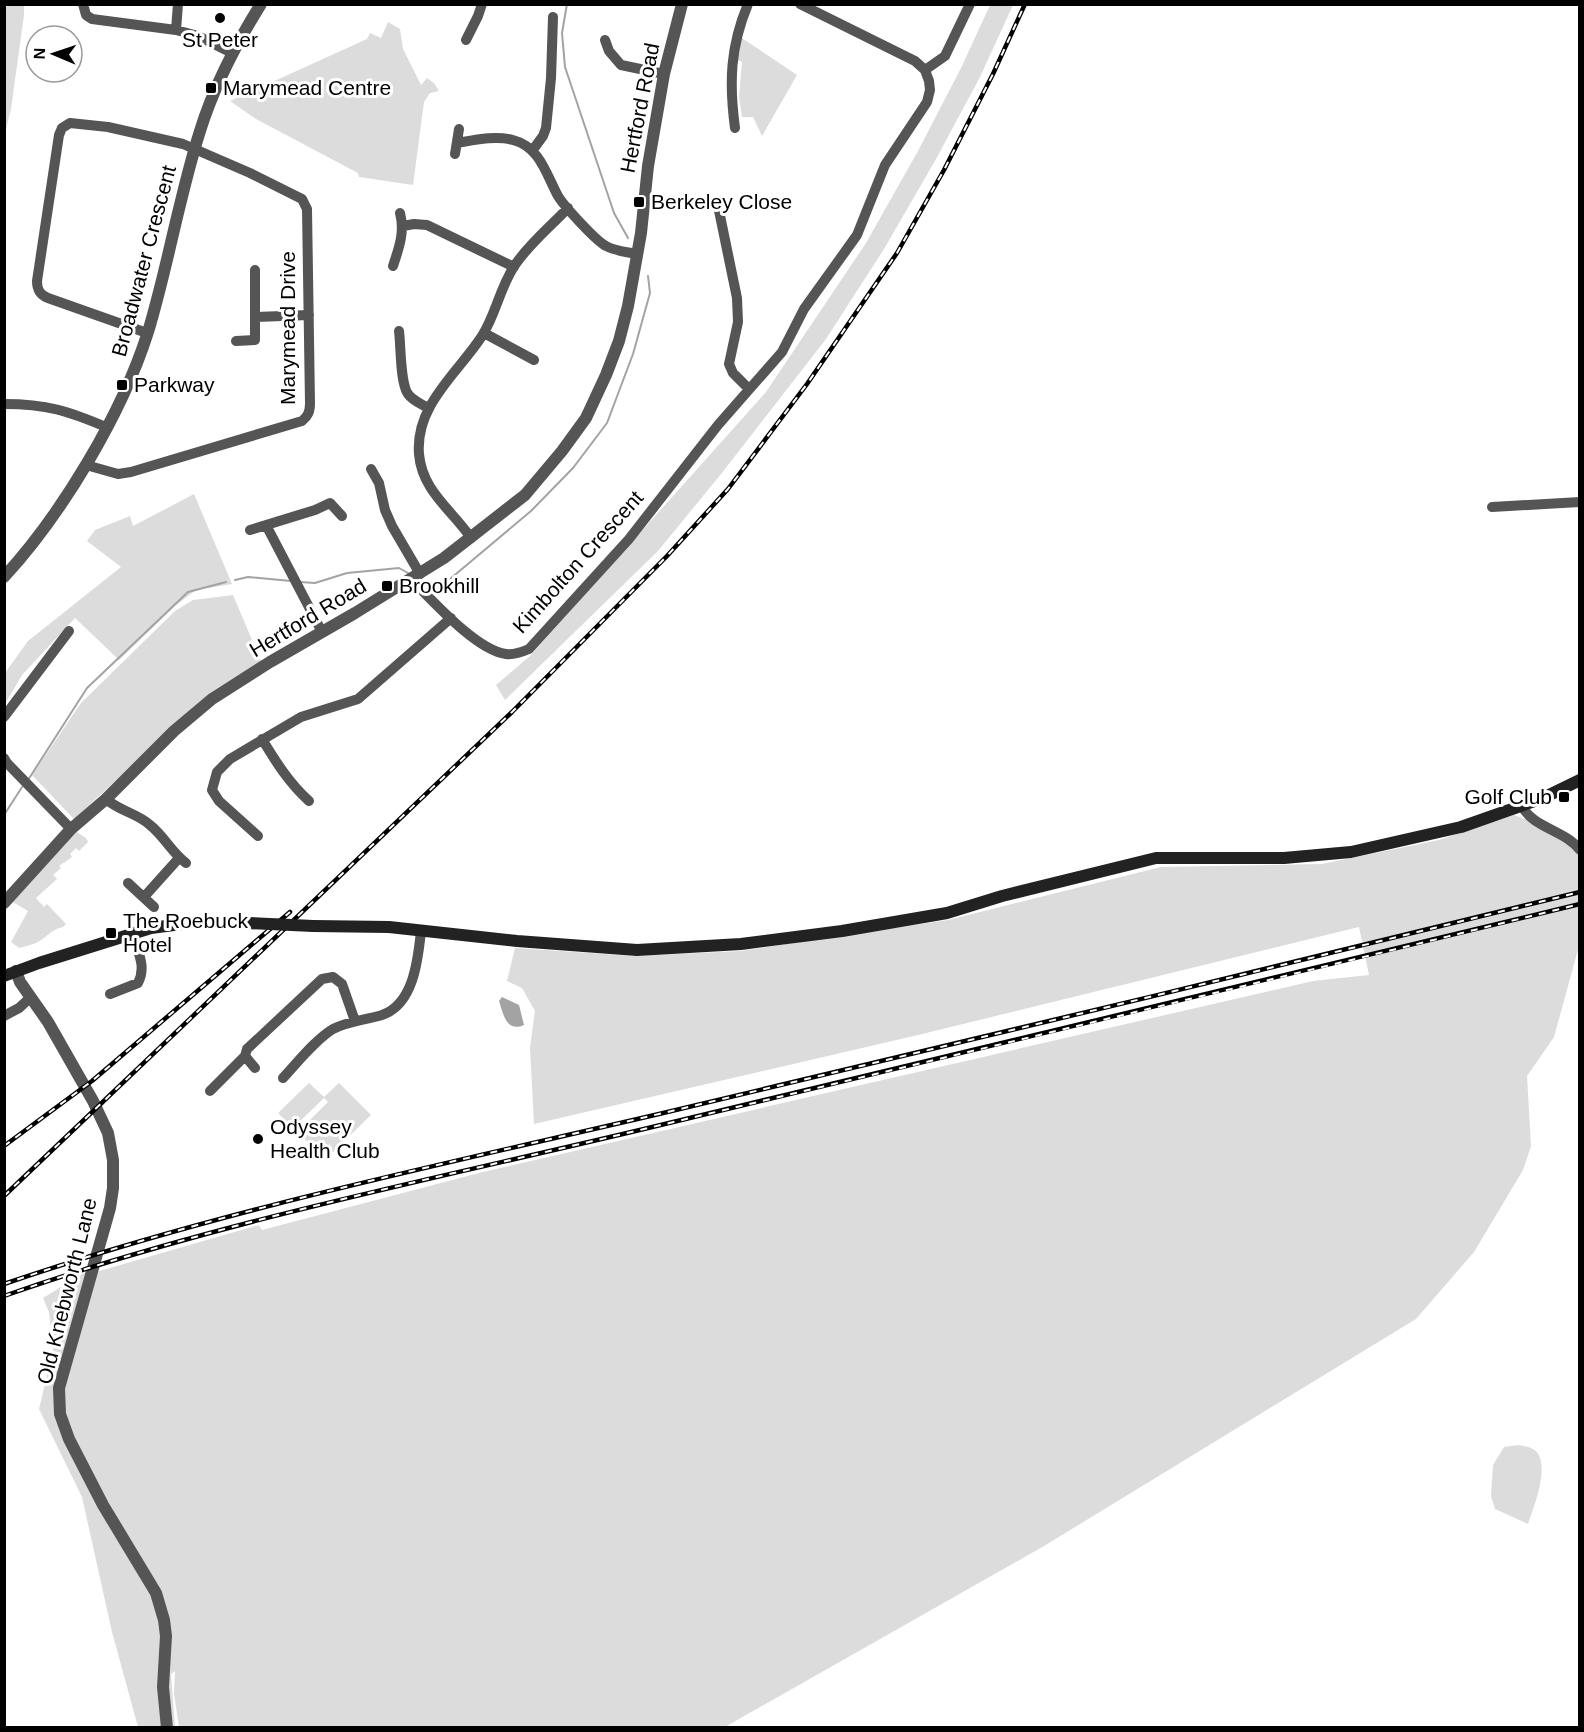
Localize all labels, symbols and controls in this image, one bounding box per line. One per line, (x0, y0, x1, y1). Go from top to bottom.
marker: St Peter (213, 11, 227, 25)
north arrow (24, 24, 84, 84)
place label: St Peter (182, 28, 258, 51)
street label: Hertford Road (616, 41, 663, 175)
text: N (31, 47, 48, 60)
place label: Marymead Centre (223, 76, 391, 99)
marker: Marymead Centre (204, 81, 218, 95)
street label: Broadwater Crescent (107, 162, 180, 359)
place label: Berkeley Close (651, 190, 792, 213)
marker: Berkeley Close (632, 195, 646, 209)
street label: Marymead Drive (276, 251, 299, 405)
place label: Parkway (134, 373, 215, 396)
marker: Parkway (115, 378, 129, 392)
street label: Kimbolton Crescent (508, 486, 648, 637)
street label: Hertford Road (245, 574, 370, 661)
place label: Brookhill (399, 574, 480, 597)
marker: Brookhill (380, 579, 394, 593)
place label: Golf Club (1464, 785, 1552, 808)
marker: Golf Club (1557, 790, 1571, 804)
place label: The Roebuck Hotel (123, 909, 248, 956)
marker: The Roebuck Hotel (104, 926, 118, 940)
place label: Odyssey Health Club (270, 1115, 380, 1162)
marker: Odyssey Health Club (251, 1132, 265, 1146)
street label: Old Knebworth Lane (32, 1195, 101, 1387)

